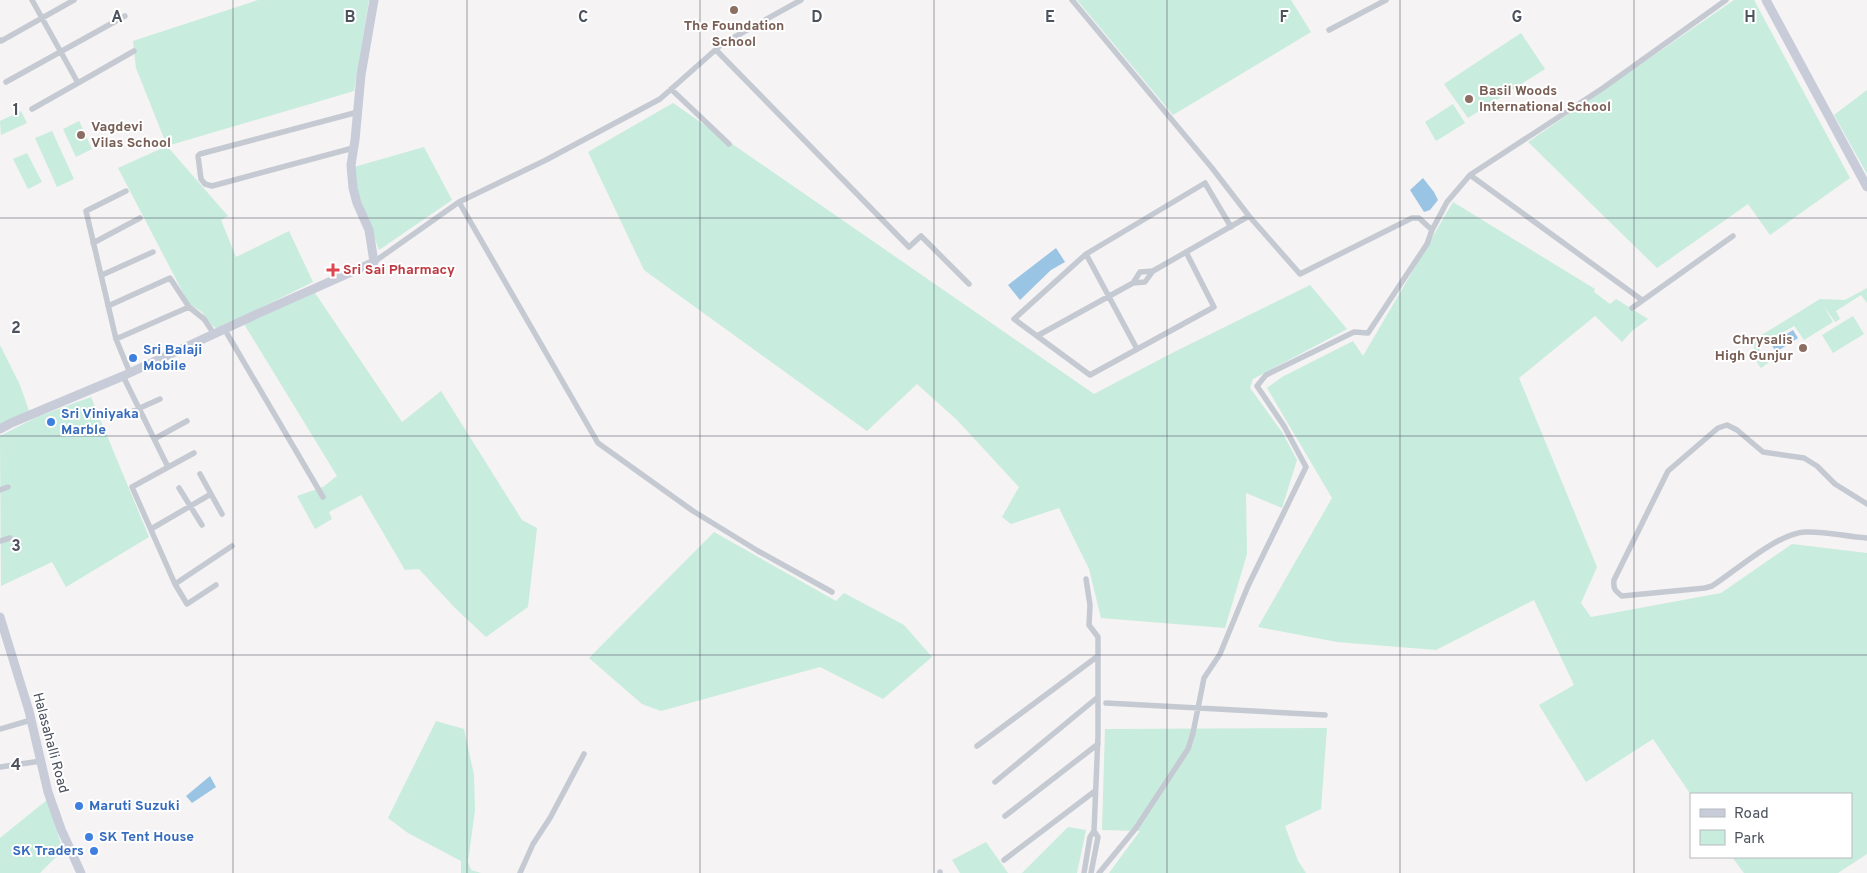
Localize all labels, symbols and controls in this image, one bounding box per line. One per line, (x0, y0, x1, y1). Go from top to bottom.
marker: The Foundation School (728, 4, 740, 16)
text: A (111, 8, 123, 28)
text: B (344, 8, 356, 28)
text: C (578, 8, 588, 28)
text: D (811, 8, 823, 28)
text: E (1045, 8, 1055, 28)
text: F (1279, 8, 1289, 28)
text: G (1512, 8, 1522, 28)
text: H (1744, 8, 1756, 28)
place label: The Foundation School (684, 18, 784, 51)
place label: Basil Woods International School (1479, 83, 1611, 116)
marker: Basil Woods International School (1463, 93, 1475, 105)
text: 1 (13, 101, 19, 121)
place label: Vagdevi Vilas School (91, 119, 171, 152)
marker: Vagdevi Vilas School (75, 129, 87, 141)
place label: Sri Sai Pharmacy (343, 262, 455, 279)
marker: Sri Sai Pharmacy (327, 264, 339, 276)
text: 2 (11, 319, 21, 339)
place label: Chrysalis High Gunjur (1715, 332, 1793, 365)
place label: Sri Balaji Mobile (143, 342, 202, 375)
marker: Chrysalis High Gunjur (1797, 342, 1809, 354)
marker: Sri Balaji Mobile (127, 352, 139, 364)
place label: Sri Viniyaka Marble (61, 406, 139, 439)
marker: Sri Viniyaka Marble (45, 416, 57, 428)
text: 3 (11, 537, 21, 557)
street label: Halasahalli Road (28, 691, 72, 795)
text: 4 (11, 756, 21, 776)
legend (1690, 793, 1852, 858)
place label: Maruti Suzuki (89, 798, 180, 815)
marker: Maruti Suzuki (73, 800, 85, 812)
text: Road (1734, 805, 1769, 824)
place label: SK Tent House (99, 829, 194, 846)
text: Park (1734, 830, 1765, 849)
marker: SK Tent House (83, 831, 95, 843)
place label: SK Traders (12, 843, 84, 860)
marker: SK Traders (88, 845, 100, 857)

